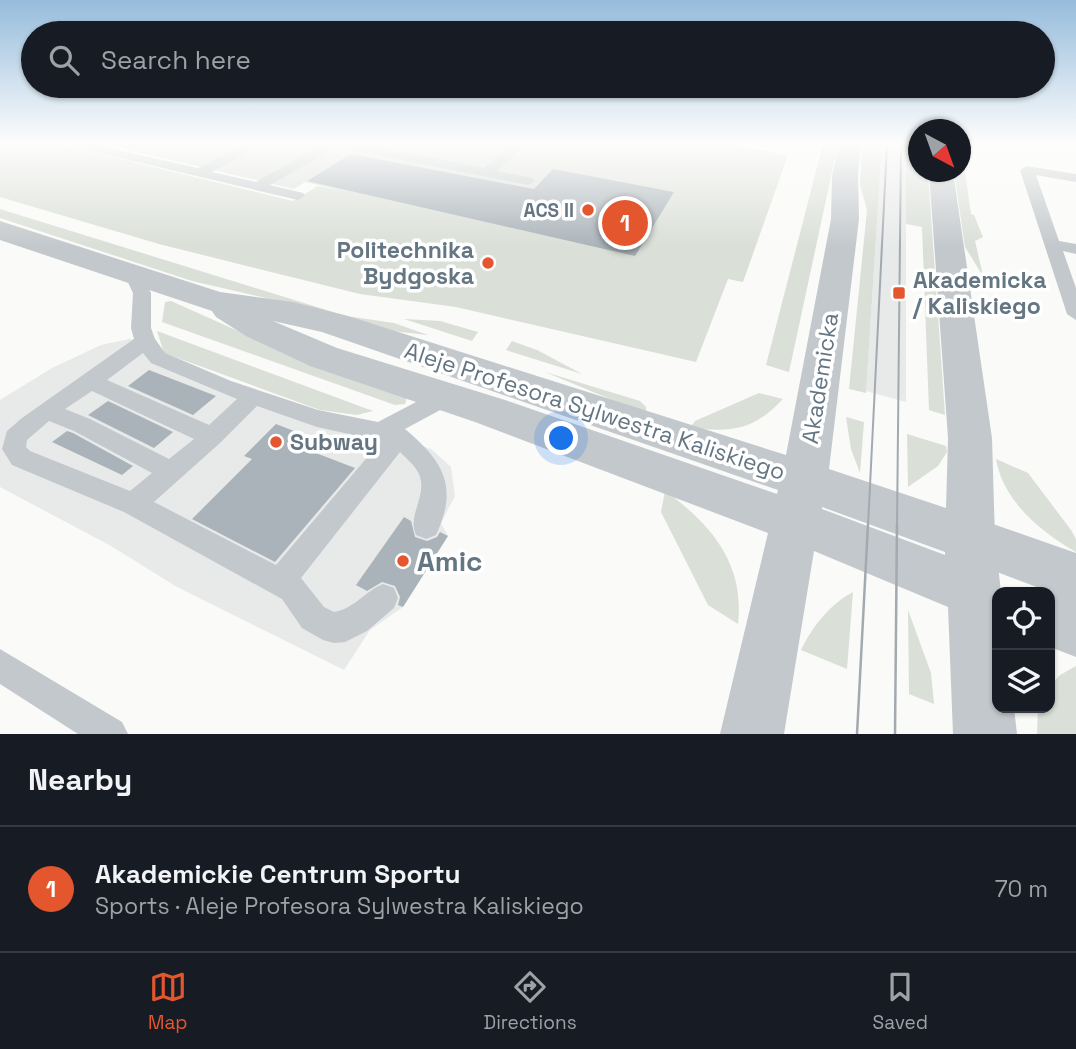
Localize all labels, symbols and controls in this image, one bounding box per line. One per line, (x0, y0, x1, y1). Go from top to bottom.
search box (21, 21, 1055, 98)
icon: search (45, 41, 83, 79)
text: Search here (101, 43, 251, 77)
north arrow (908, 119, 971, 182)
pin: 1 (602, 197, 648, 249)
place label: ACS II (523, 198, 574, 223)
marker: ACS II (580, 202, 596, 218)
place label: Politechnika Bydgoska (337, 235, 474, 291)
marker: Politechnika Bydgoska (480, 255, 496, 271)
place label: Akademicka / Kaliskiego (912, 265, 1047, 321)
marker: Akademicka / Kaliskiego (891, 285, 907, 301)
street label: Akademicka (795, 310, 845, 446)
street label: Aleje Profesora Sylwestra Kaliskiego (401, 335, 789, 487)
your location (544, 421, 578, 455)
place label: Subway (290, 427, 378, 457)
marker: Subway (268, 434, 284, 450)
place label: Amic (417, 543, 483, 579)
marker: Amic (395, 553, 411, 569)
map controls (992, 587, 1055, 713)
button: locate (992, 587, 1055, 650)
button: layers (992, 650, 1055, 713)
text: Nearby (28, 760, 132, 799)
text: Akademickie Centrum Sportu (95, 857, 461, 891)
text: 1 (46, 874, 56, 904)
text: 70 m (995, 874, 1048, 904)
text: Sports · Aleje Profesora Sylwestra Kaliskiego (95, 891, 584, 921)
tab: Map (148, 968, 188, 1035)
tab: Directions (484, 968, 577, 1035)
tab: Saved (873, 968, 928, 1035)

